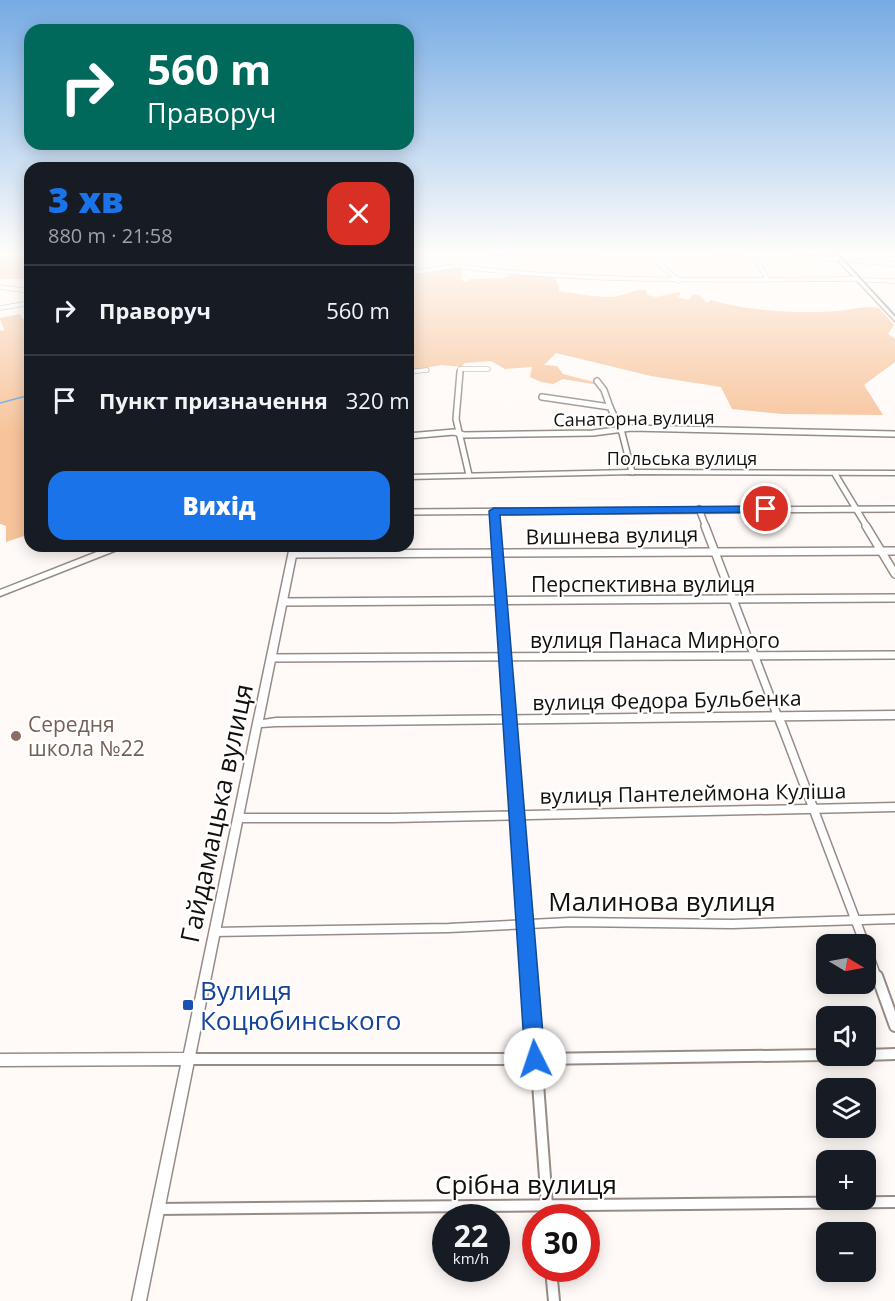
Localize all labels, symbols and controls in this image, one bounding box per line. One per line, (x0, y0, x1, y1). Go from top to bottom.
text: 560 m (147, 40, 271, 97)
icon: right (48, 48, 126, 126)
text: Праворуч (147, 94, 276, 131)
text: 3 хв (48, 175, 124, 224)
button: close (327, 182, 390, 245)
text: 880 m · 21:58 (48, 222, 173, 249)
icon: right (48, 294, 81, 327)
text: Праворуч (99, 295, 211, 325)
text: 560 m (326, 295, 390, 325)
icon: arrive (48, 384, 81, 417)
text: Пункт призначення (99, 385, 328, 415)
text: 320 m (346, 385, 410, 415)
street label: Санаторна вулиця (553, 405, 715, 431)
street label: Польська вулиця (607, 446, 757, 470)
button: Вихід (48, 471, 390, 540)
pin (740, 483, 791, 534)
icon: arrive (749, 492, 782, 525)
street label: Вишнева вулиця (525, 519, 699, 551)
street label: Перспективна вулиця (531, 570, 755, 598)
street label: вулиця Панаса Мирного (530, 626, 780, 654)
street label: Гайдамацька вулиця (171, 680, 261, 946)
street label: вулиця Федора Бульбенка (532, 684, 802, 716)
place label: Середня школа №22 (28, 710, 145, 762)
marker: Середня школа №22 (9, 729, 23, 743)
street label: вулиця Пантелеймона Куліша (539, 776, 847, 810)
street label: Малинова вулиця (548, 883, 776, 919)
north arrow (816, 934, 876, 994)
map controls (816, 934, 876, 1282)
place label: Вулиця Коцюбинського (200, 972, 402, 1038)
marker: Вулиця Коцюбинського (181, 998, 195, 1012)
button: sound (816, 1006, 876, 1066)
position arrow (503, 1027, 567, 1091)
button: layers (816, 1078, 876, 1138)
button: + (816, 1150, 876, 1210)
street label: Срібна вулиця (435, 1166, 617, 1202)
speed limit sign: 30 (522, 1204, 600, 1282)
text: 22 (454, 1215, 488, 1256)
button: − (816, 1222, 876, 1282)
text: km/h (453, 1248, 489, 1268)

